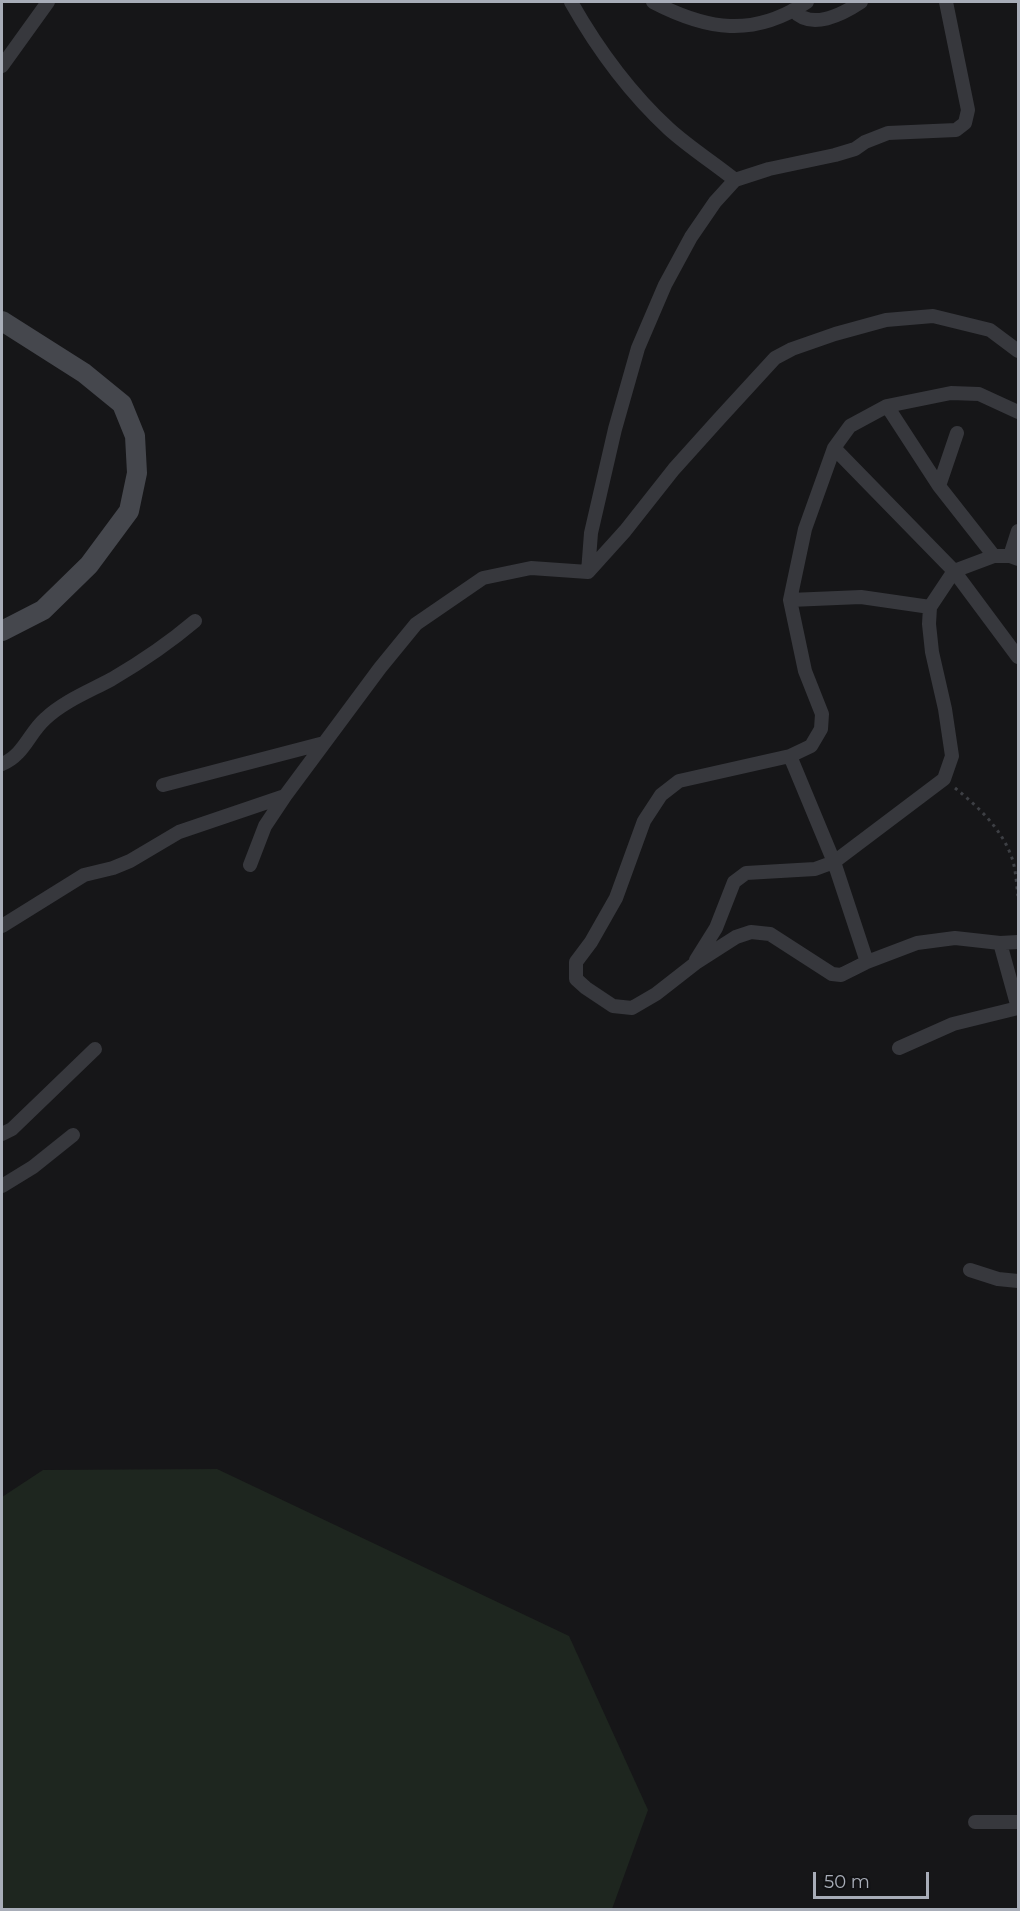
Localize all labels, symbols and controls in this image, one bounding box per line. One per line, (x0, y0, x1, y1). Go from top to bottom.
scale bar (816, 1860, 932, 1898)
text: 50 m (824, 1871, 870, 1893)

